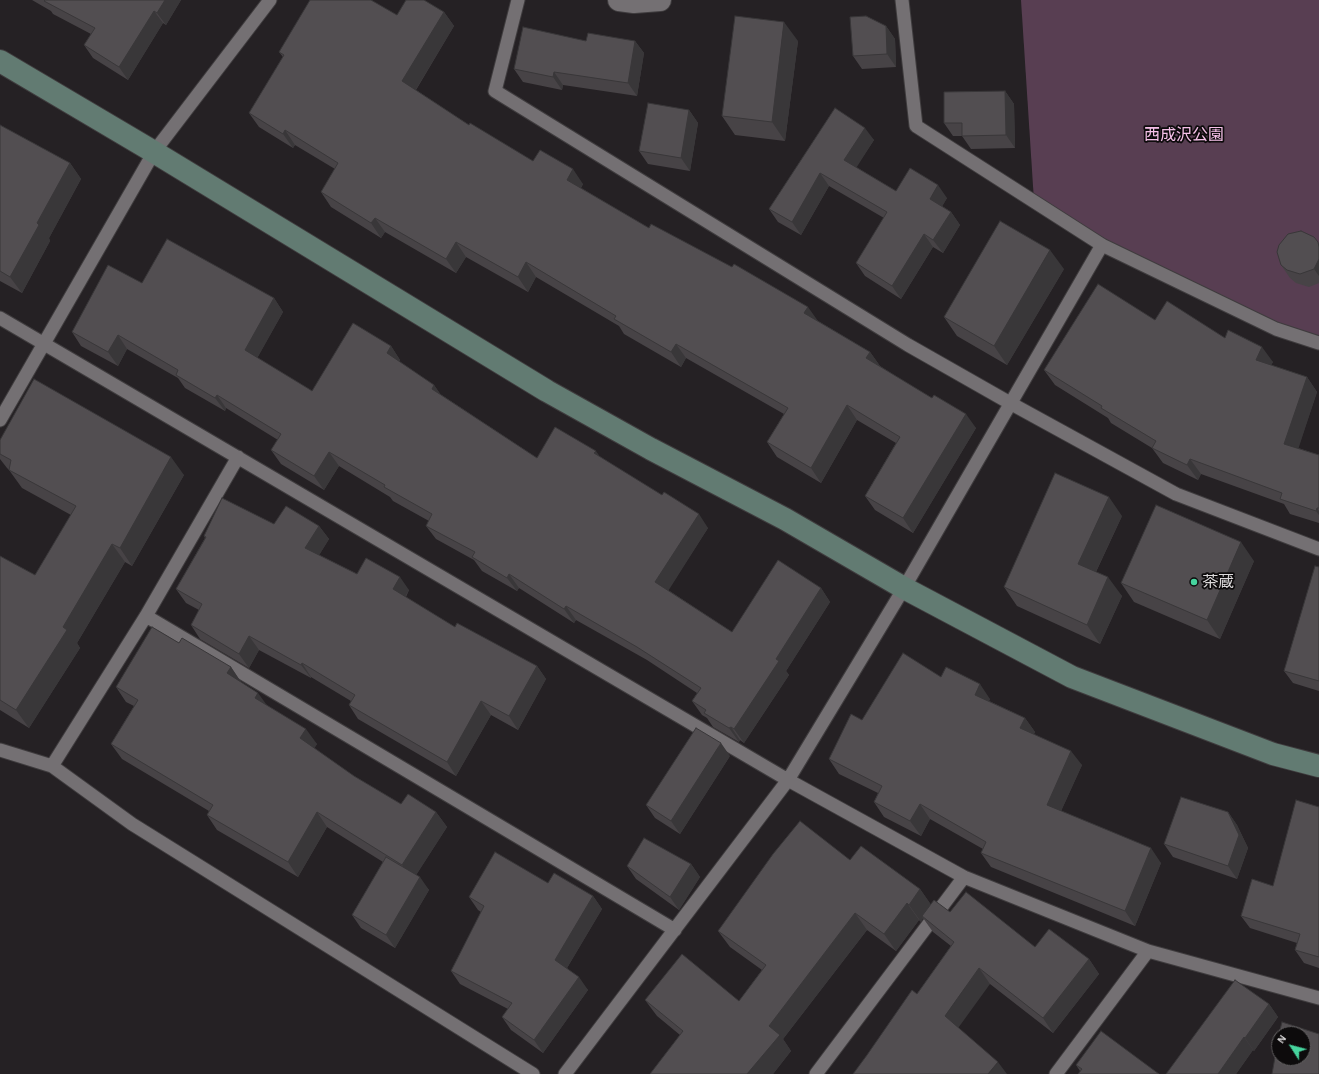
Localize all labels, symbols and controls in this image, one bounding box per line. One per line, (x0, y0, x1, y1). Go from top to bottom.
park label: 西成沢公園 (1144, 125, 1224, 145)
place label: 茶蔵 (1202, 572, 1234, 592)
marker: 茶蔵 (1189, 577, 1199, 587)
north arrow (1271, 1026, 1311, 1066)
text: N (1275, 1033, 1288, 1046)

